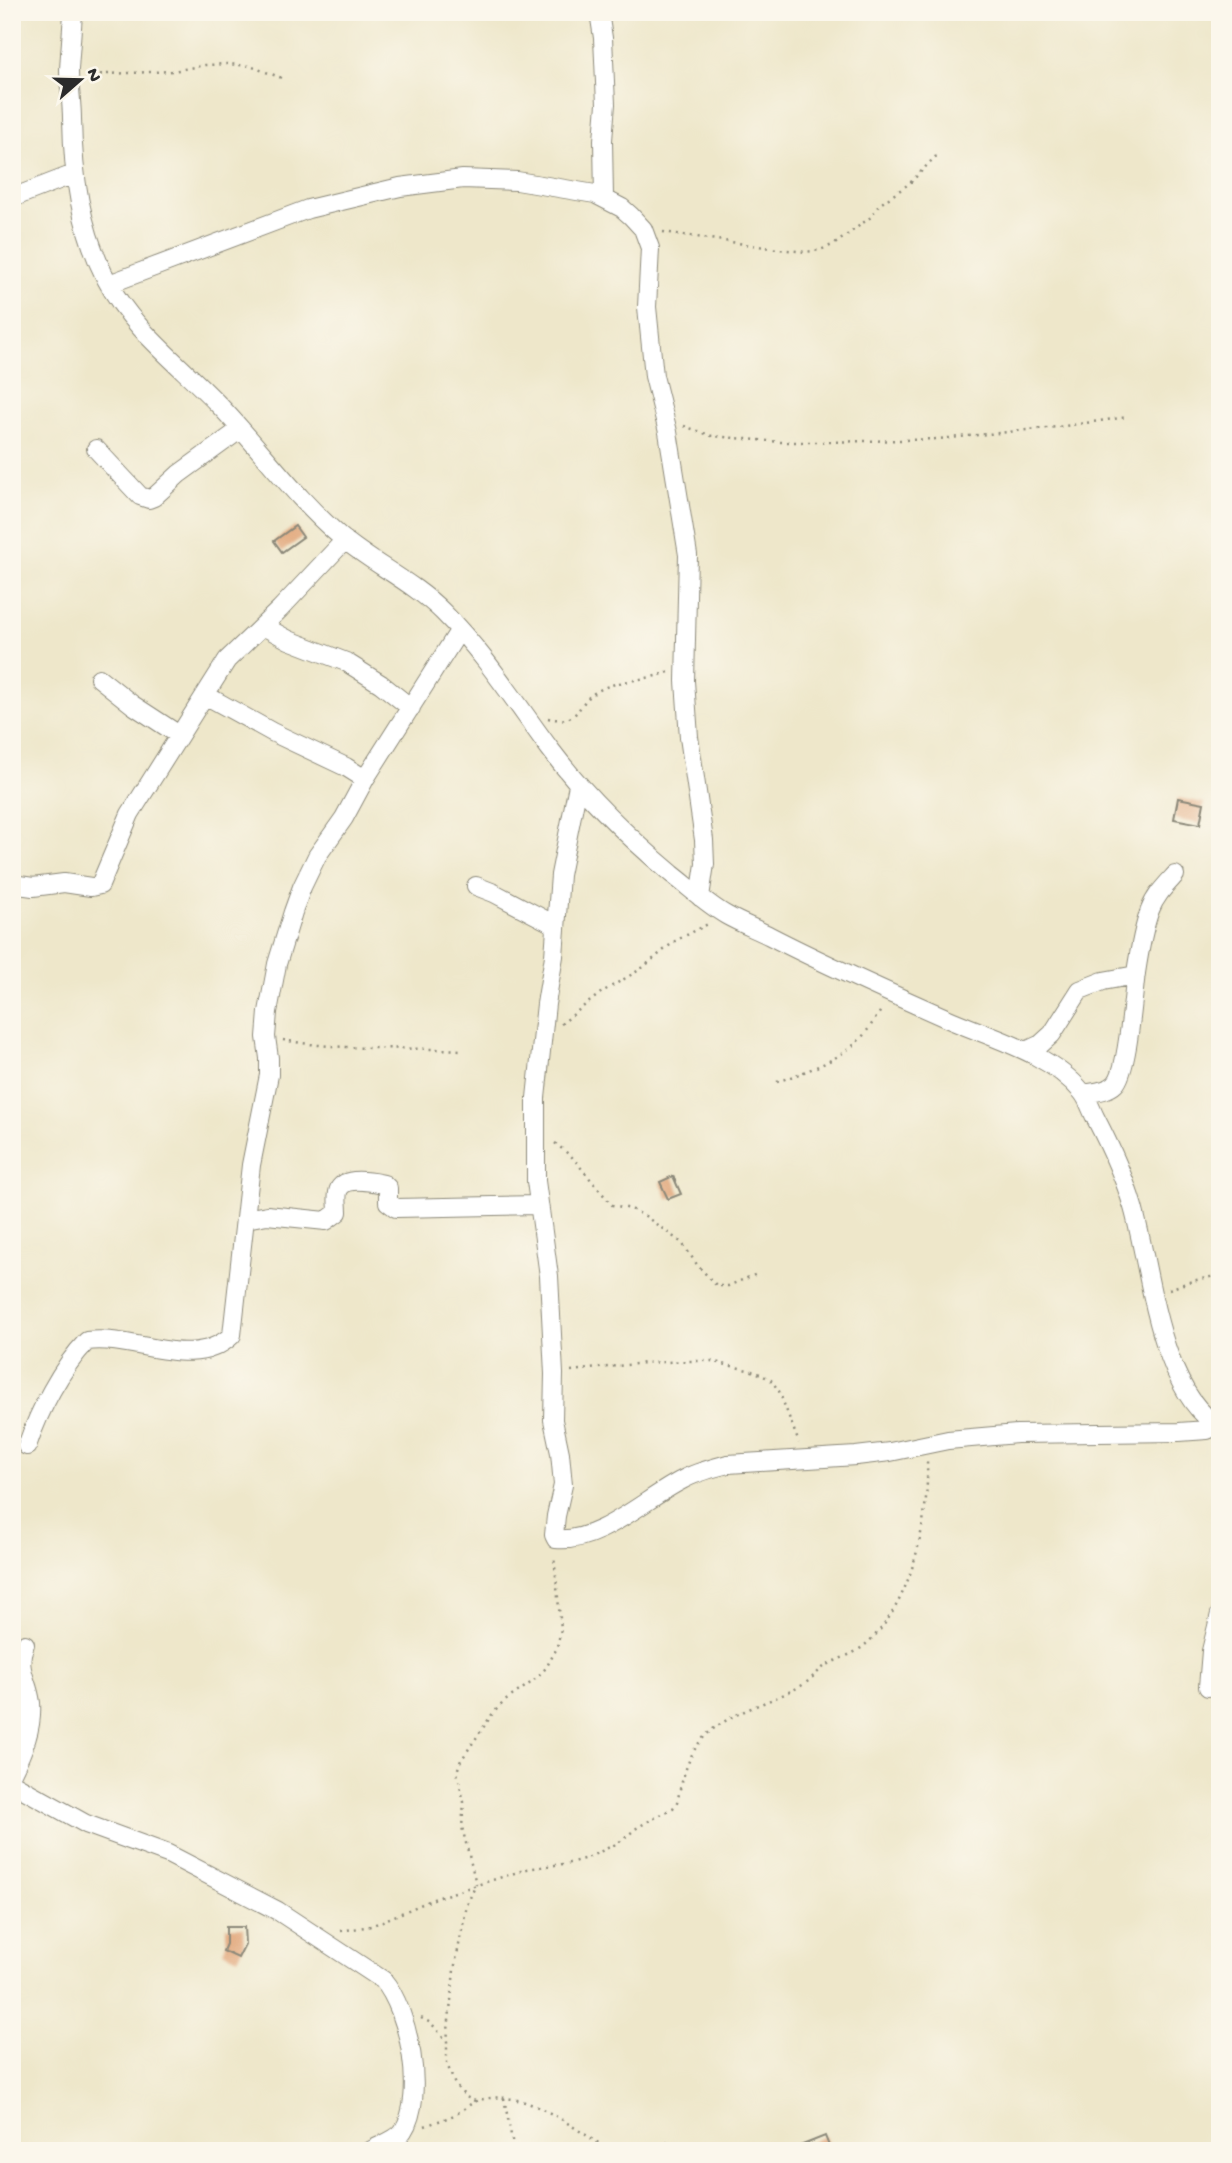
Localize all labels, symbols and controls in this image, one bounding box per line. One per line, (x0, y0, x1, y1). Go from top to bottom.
north arrow (46, 46, 116, 116)
text: N (80, 66, 106, 85)

